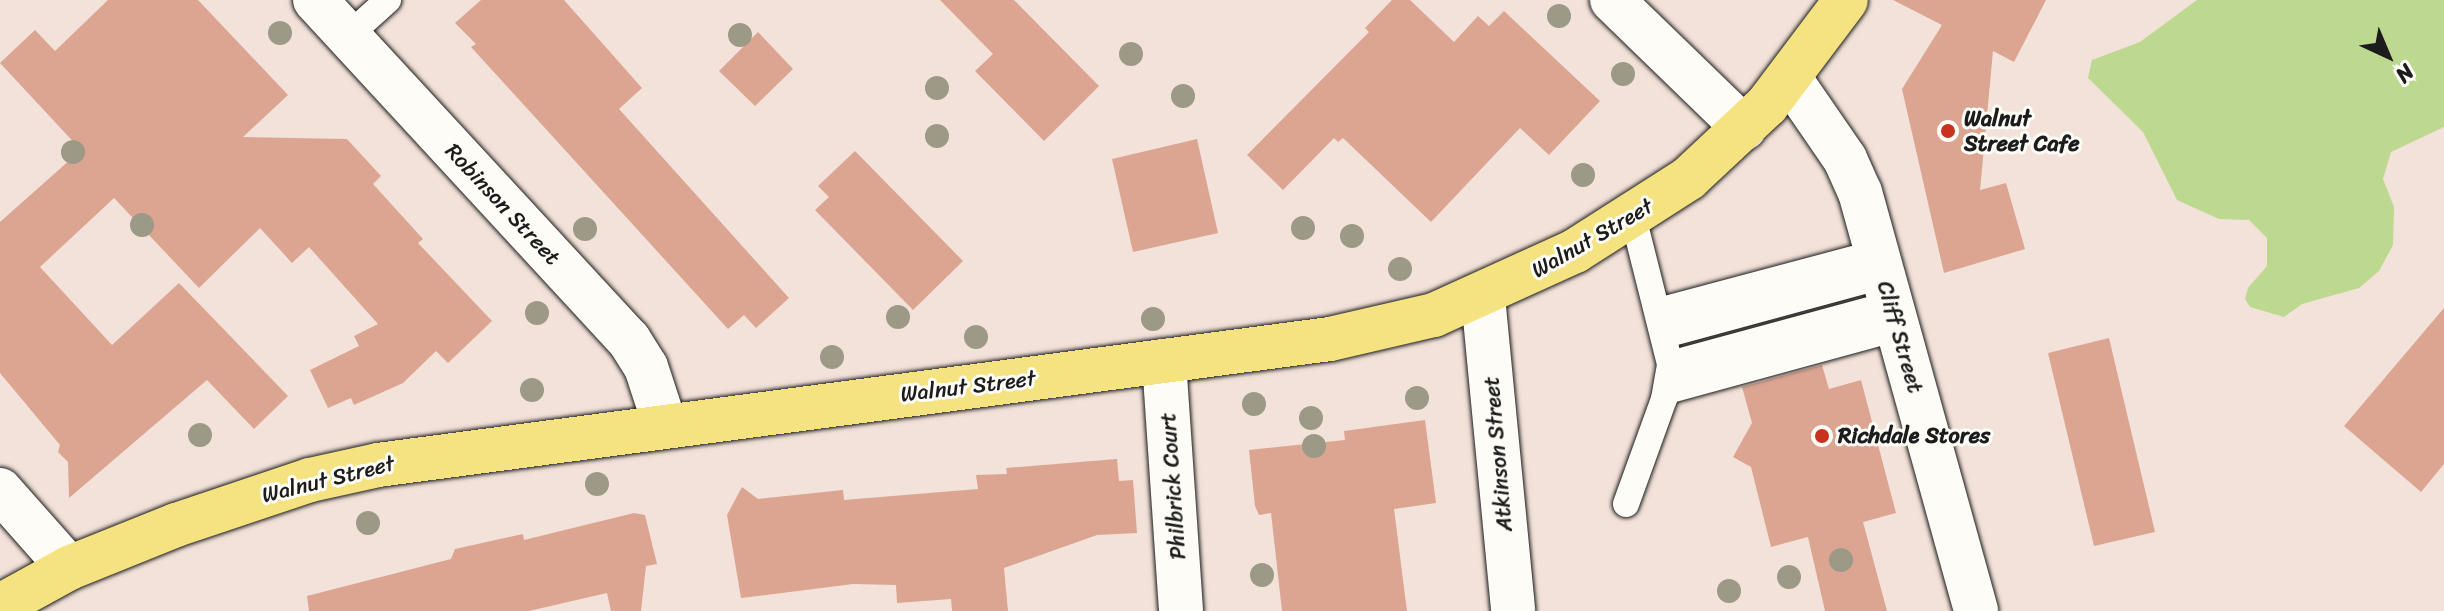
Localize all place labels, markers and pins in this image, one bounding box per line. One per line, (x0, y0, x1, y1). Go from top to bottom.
place label: Walnut Street Cafe (1964, 105, 2079, 156)
marker: Walnut Street Cafe (1939, 122, 1957, 140)
place label: Richdale Stores (1838, 423, 1989, 449)
marker: Richdale Stores (1813, 427, 1831, 445)

